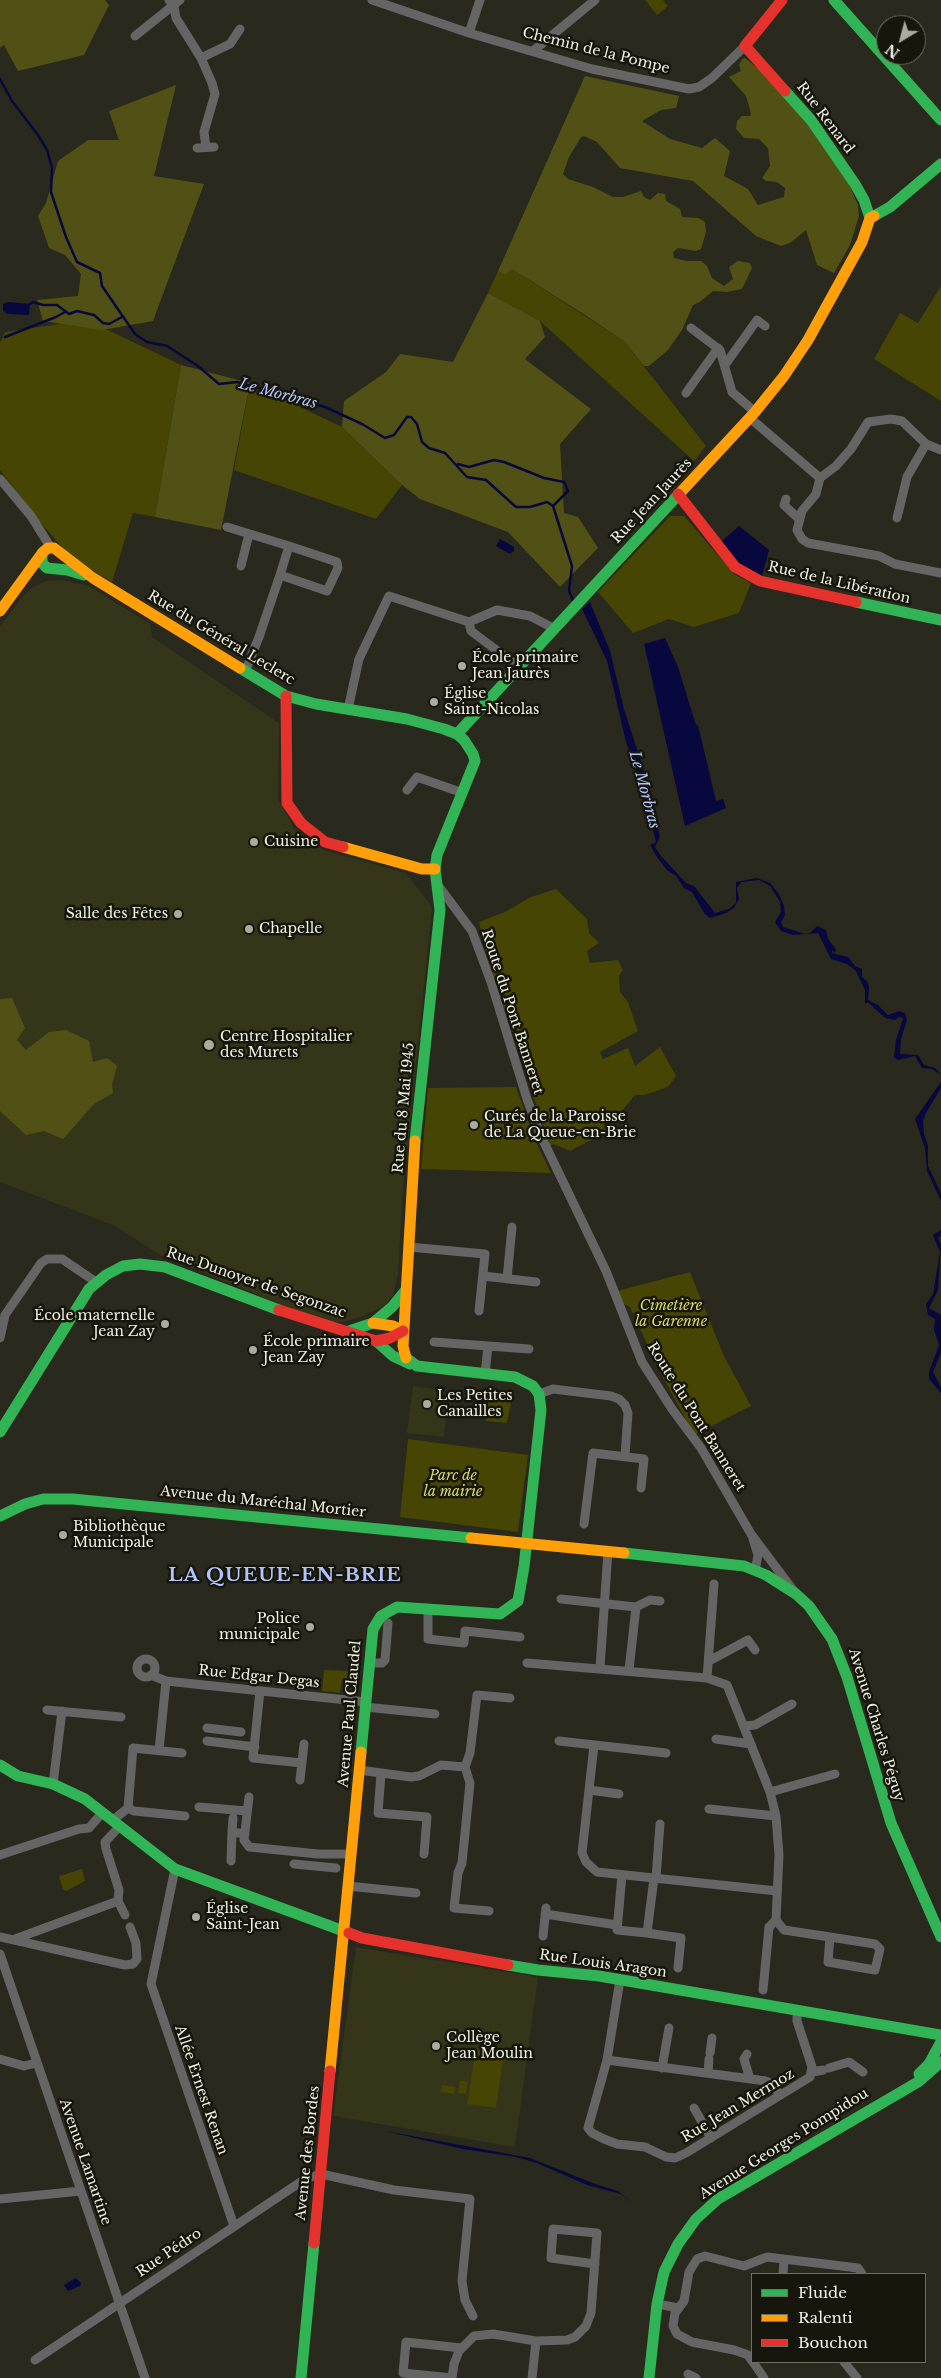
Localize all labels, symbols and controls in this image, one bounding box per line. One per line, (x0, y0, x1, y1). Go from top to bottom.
north arrow (876, 15, 926, 65)
street label: Chemin de la Pompe (521, 25, 671, 77)
text: N (882, 40, 903, 62)
street label: Rue Renard (793, 79, 857, 157)
water label: Le Morbras (237, 375, 319, 413)
street label: Rue Jean Jaurès (608, 455, 696, 547)
street label: Rue de la Libération (766, 558, 912, 608)
street label: Rue du Général Leclerc (144, 587, 298, 689)
place label: École primaire Jean Jaurès (472, 650, 578, 682)
marker: École primaire Jean Jaurès (456, 660, 468, 672)
place label: Église Saint-Nicolas (444, 686, 539, 719)
marker: Église Saint-Nicolas (428, 696, 440, 708)
water label: Le Morbras (625, 749, 663, 831)
place label: Cuisine (264, 834, 318, 850)
marker: Cuisine (248, 836, 260, 848)
place label: Salle des Fêtes (66, 906, 168, 922)
marker: Salle des Fêtes (172, 908, 184, 920)
place label: Chapelle (259, 921, 322, 937)
marker: Chapelle (243, 923, 255, 935)
street label: Route du Pont Banneret (477, 927, 547, 1097)
place label: Centre Hospitalier des Murets (220, 1029, 352, 1062)
marker: Centre Hospitalier des Murets (202, 1038, 216, 1052)
street label: Rue du 8 Mai 1945 (390, 1042, 418, 1174)
place label: Curés de la Paroisse de La Queue-en-Brie (484, 1109, 636, 1142)
marker: Curés de la Paroisse de La Queue-en-Brie (468, 1119, 480, 1131)
street label: Rue Dunoyer de Segonzac (164, 1244, 348, 1322)
park label: Cimetière la Garenne (635, 1298, 707, 1330)
place label: École maternelle Jean Zay (34, 1308, 155, 1340)
marker: École maternelle Jean Zay (159, 1318, 171, 1330)
place label: École primaire Jean Zay (263, 1334, 369, 1366)
street label: Route du Pont Banneret (643, 1339, 749, 1495)
marker: École primaire Jean Zay (247, 1344, 259, 1356)
place label: Les Petites Canailles (437, 1388, 513, 1420)
marker: Les Petites Canailles (421, 1398, 433, 1410)
park label: Parc de la mairie (424, 1468, 482, 1500)
street label: Avenue du Maréchal Mortier (159, 1483, 367, 1521)
place label: Bibliothèque Municipale (73, 1519, 166, 1551)
marker: Bibliothèque Municipale (57, 1529, 69, 1541)
district label: LA QUEUE-EN-BRIE (166, 1565, 404, 1587)
place label: Police municipale (219, 1611, 300, 1644)
marker: Police municipale (304, 1621, 316, 1633)
street label: Avenue Paul Claudel (335, 1640, 365, 1788)
street label: Avenue Charles Péguy (845, 1646, 907, 1804)
street label: Rue Edgar Degas (198, 1662, 320, 1692)
place label: Église Saint-Jean (206, 1901, 280, 1934)
marker: Église Saint-Jean (190, 1911, 202, 1923)
street label: Rue Louis Aragon (538, 1947, 668, 1981)
street label: Allée Ernest Renan (171, 2023, 231, 2157)
place label: Collège Jean Moulin (446, 2030, 533, 2062)
marker: Collège Jean Moulin (430, 2040, 442, 2052)
street label: Rue Jean Mermoz (679, 2066, 797, 2146)
street label: Avenue des Bordes (293, 2085, 323, 2221)
street label: Avenue Georges Pompidou (697, 2085, 871, 2203)
street label: Avenue Lamartine (55, 2097, 115, 2227)
street label: Rue Pédro (133, 2225, 205, 2281)
legend (751, 2273, 926, 2363)
text: Fluide (798, 2283, 847, 2302)
text: Ralenti (798, 2308, 853, 2327)
text: Bouchon (798, 2333, 868, 2352)

